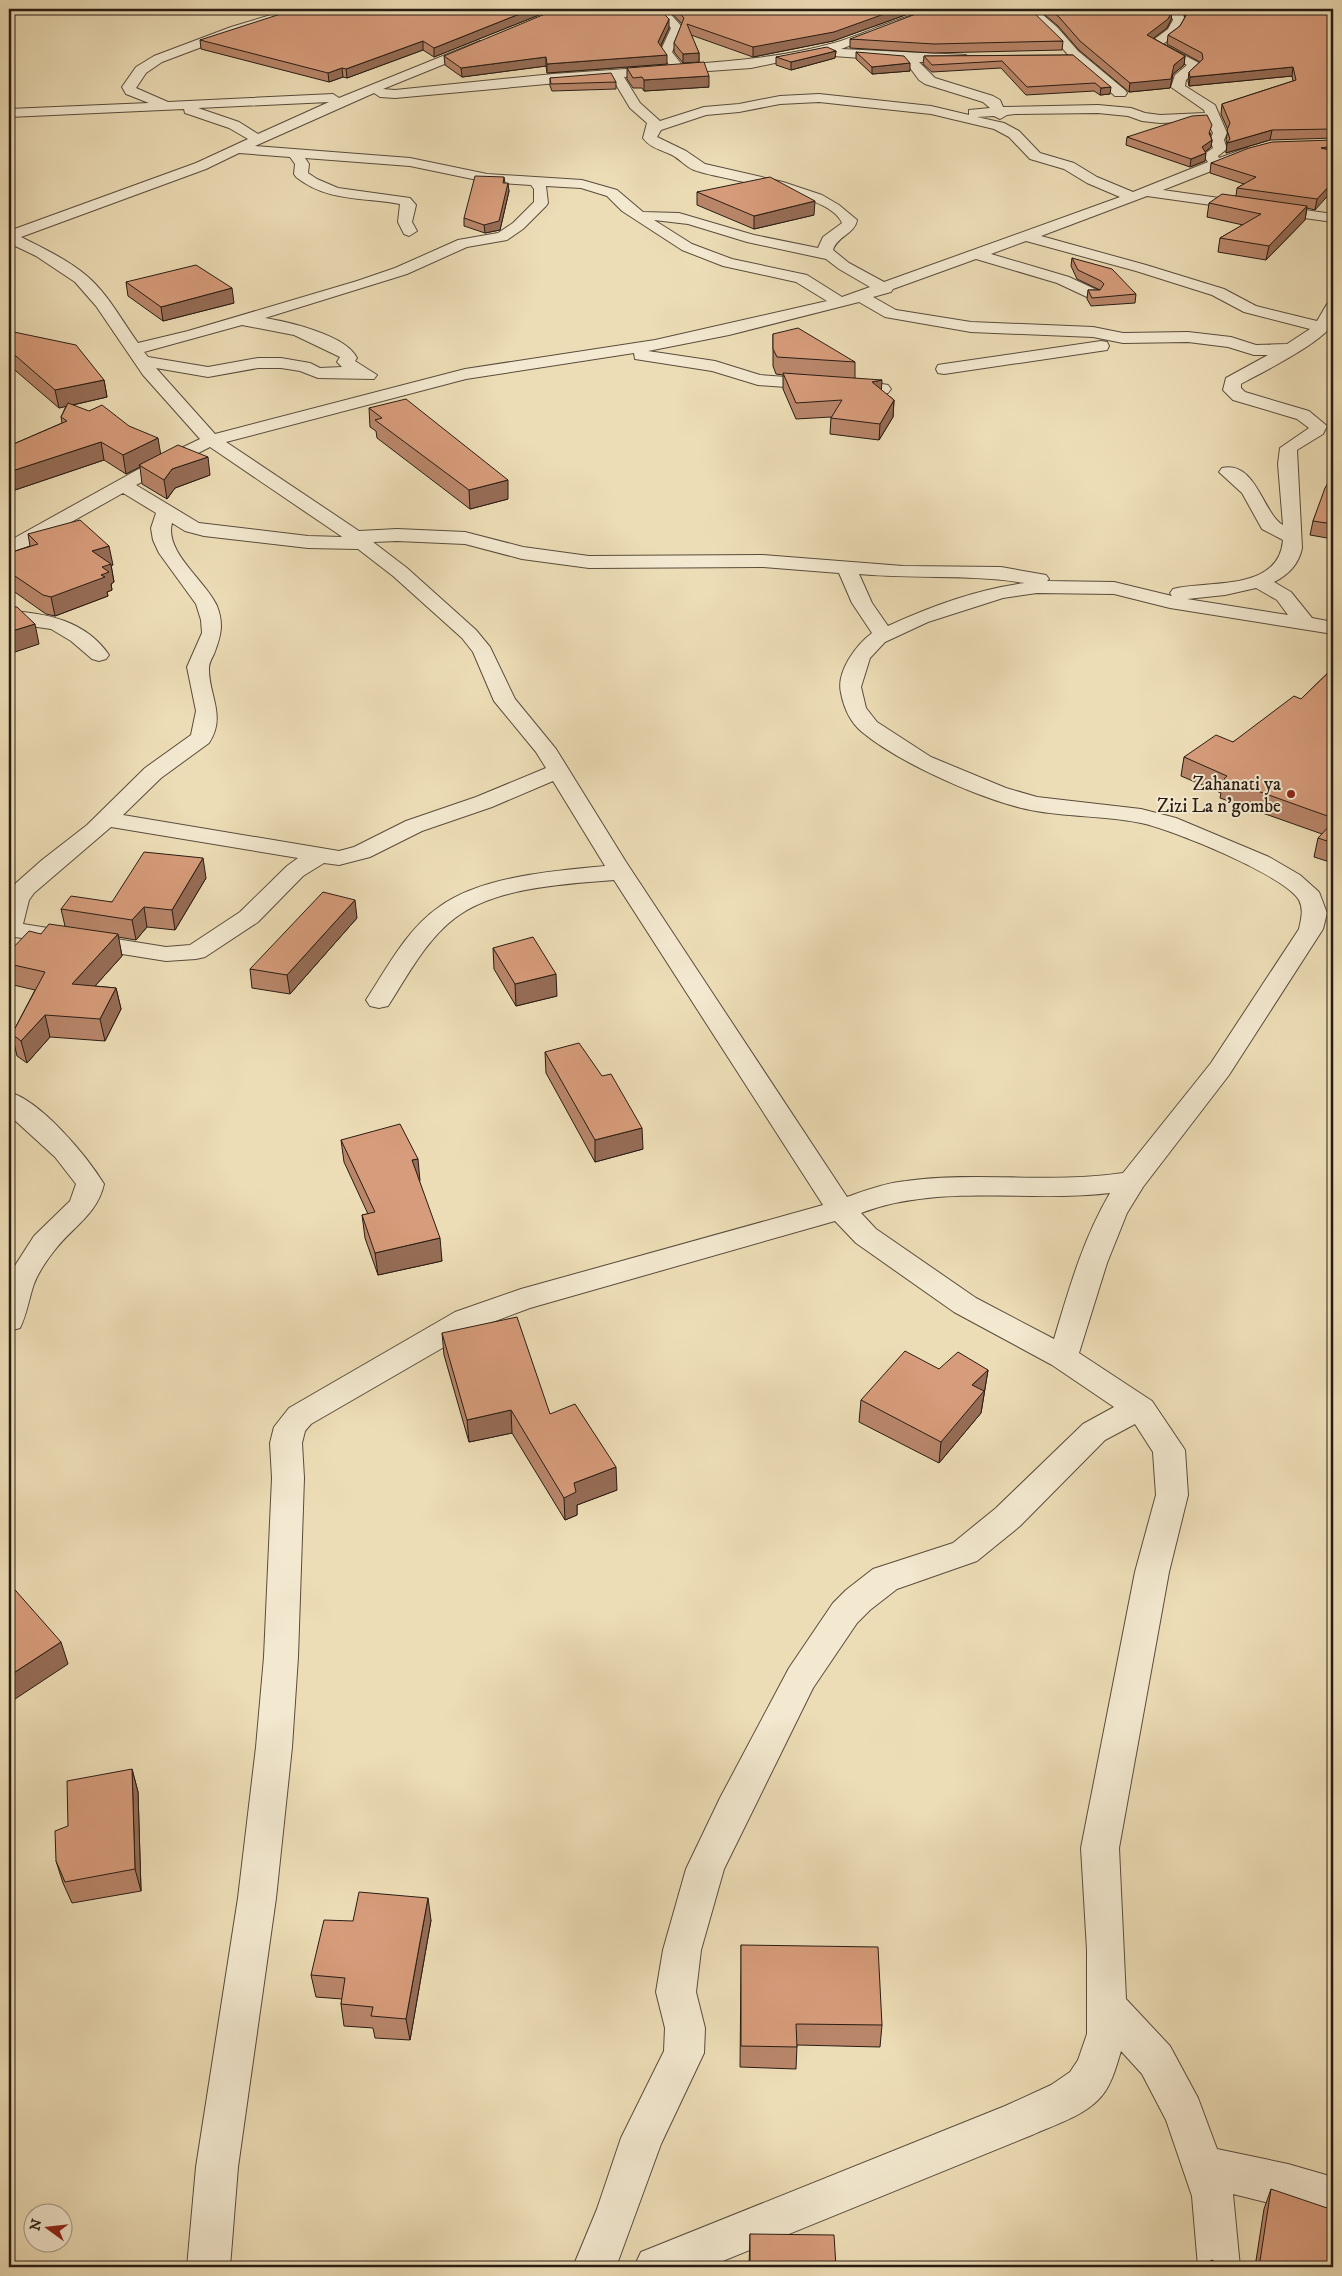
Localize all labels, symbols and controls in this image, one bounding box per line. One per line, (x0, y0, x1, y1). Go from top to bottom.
place label: Zahanati ya Zizi La n'gombe (1157, 773, 1281, 818)
marker: Zahanati ya Zizi La n'gombe (1285, 788, 1297, 800)
north arrow (22, 2204, 72, 2254)
text: N (26, 2217, 47, 2233)

